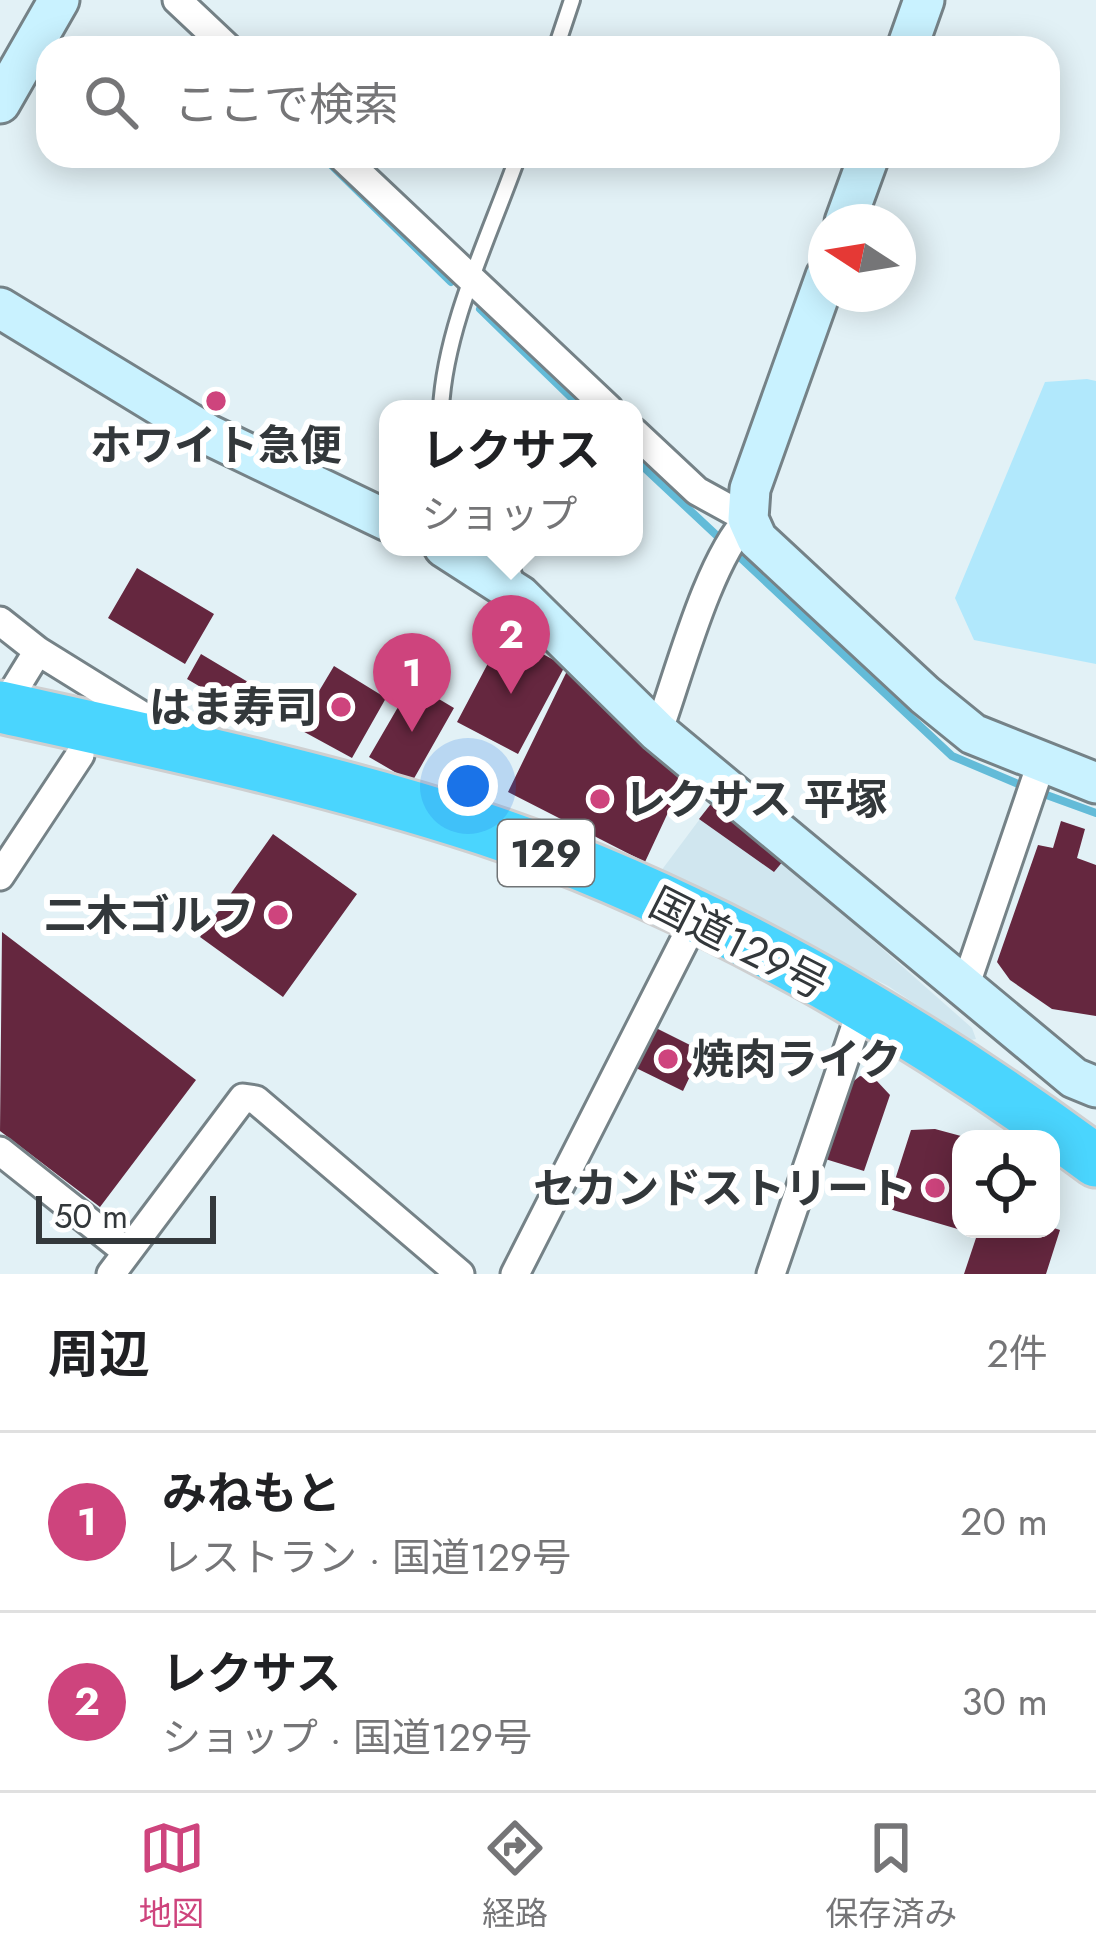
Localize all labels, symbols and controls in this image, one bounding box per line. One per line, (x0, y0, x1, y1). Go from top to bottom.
search box (36, 36, 1060, 168)
icon: search (78, 69, 144, 135)
text: ここで検索 (174, 72, 399, 137)
north arrow (808, 204, 916, 312)
marker: ホワイト急便 (203, 388, 229, 414)
popup (379, 400, 643, 556)
place label: ホワイト急便 (90, 415, 342, 476)
text: レクサス (421, 418, 601, 483)
text: ショップ (421, 486, 577, 543)
pin: 2 (472, 595, 550, 694)
pin: 1 (373, 633, 451, 732)
place label: はま寿司 (149, 677, 317, 738)
marker: はま寿司 (328, 694, 354, 720)
your location (438, 756, 498, 816)
place label: レクサス 平塚 (624, 769, 888, 830)
marker: レクサス 平塚 (587, 786, 613, 812)
road number: 129 (498, 820, 594, 886)
street label: 国道129号 (639, 872, 839, 1014)
place label: 二木ゴルフ (44, 885, 254, 946)
marker: 二木ゴルフ (265, 902, 291, 928)
place label: 焼肉ライク (692, 1029, 901, 1090)
marker: 焼肉ライク (655, 1046, 681, 1072)
map controls (952, 1130, 1060, 1238)
button: locate (952, 1130, 1060, 1238)
place label: セカンドストリート (533, 1158, 911, 1219)
marker: セカンドストリート (922, 1175, 948, 1201)
scale bar (36, 1190, 216, 1243)
text: 50 m (54, 1193, 128, 1240)
text: 周辺 (48, 1317, 150, 1391)
text: 2件 (987, 1325, 1048, 1382)
text: みねもと (162, 1461, 341, 1526)
text: 1 (77, 1493, 97, 1550)
text: 20 m (960, 1493, 1048, 1550)
text: レストラン · 国道129号 (162, 1529, 571, 1586)
text: レクサス (162, 1641, 341, 1706)
text: 2 (74, 1673, 100, 1730)
text: 30 m (961, 1673, 1048, 1730)
text: ショップ · 国道129号 (162, 1709, 532, 1766)
tab: 地図 (139, 1815, 205, 1937)
tab: 経路 (482, 1815, 548, 1937)
tab: 保存済み (825, 1815, 957, 1937)

